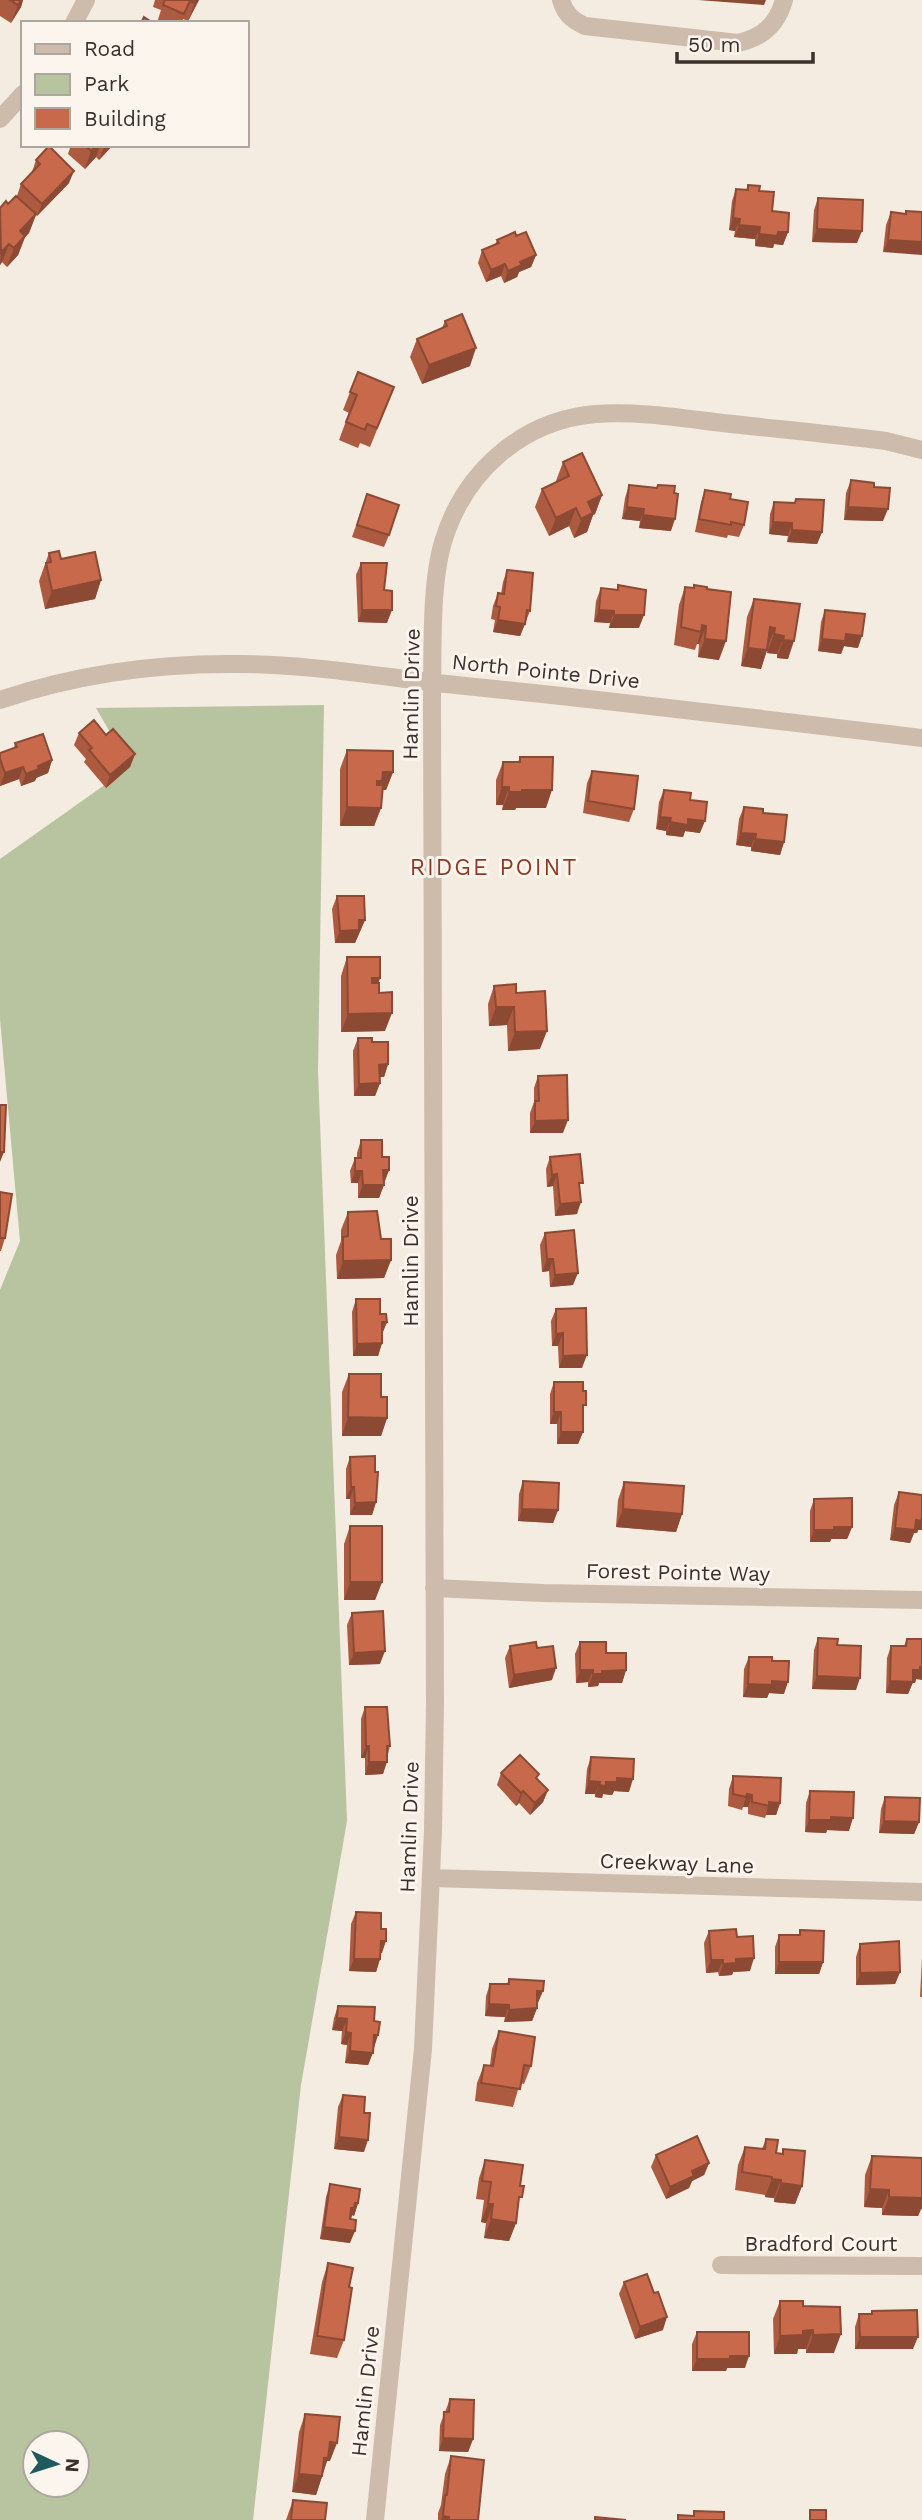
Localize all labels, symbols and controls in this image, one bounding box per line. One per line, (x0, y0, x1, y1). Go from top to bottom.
legend (21, 21, 248, 147)
scale bar (677, 21, 814, 65)
text: 50 m (688, 32, 740, 57)
text: Road (84, 36, 135, 61)
text: Park (84, 71, 129, 96)
text: Building (84, 106, 166, 131)
street label: Hamlin Drive (397, 628, 425, 760)
street label: North Pointe Drive (451, 649, 641, 693)
district label: RIDGE POINT (410, 854, 578, 881)
street label: Hamlin Drive (398, 1195, 423, 1327)
street label: Forest Pointe Way (586, 1558, 771, 1586)
street label: Hamlin Drive (394, 1761, 424, 1893)
street label: Creekway Lane (599, 1848, 755, 1878)
street label: Bradford Court (745, 2231, 898, 2256)
street label: Hamlin Drive (346, 2324, 384, 2458)
north arrow (21, 2429, 91, 2499)
text: N (60, 2457, 84, 2473)

